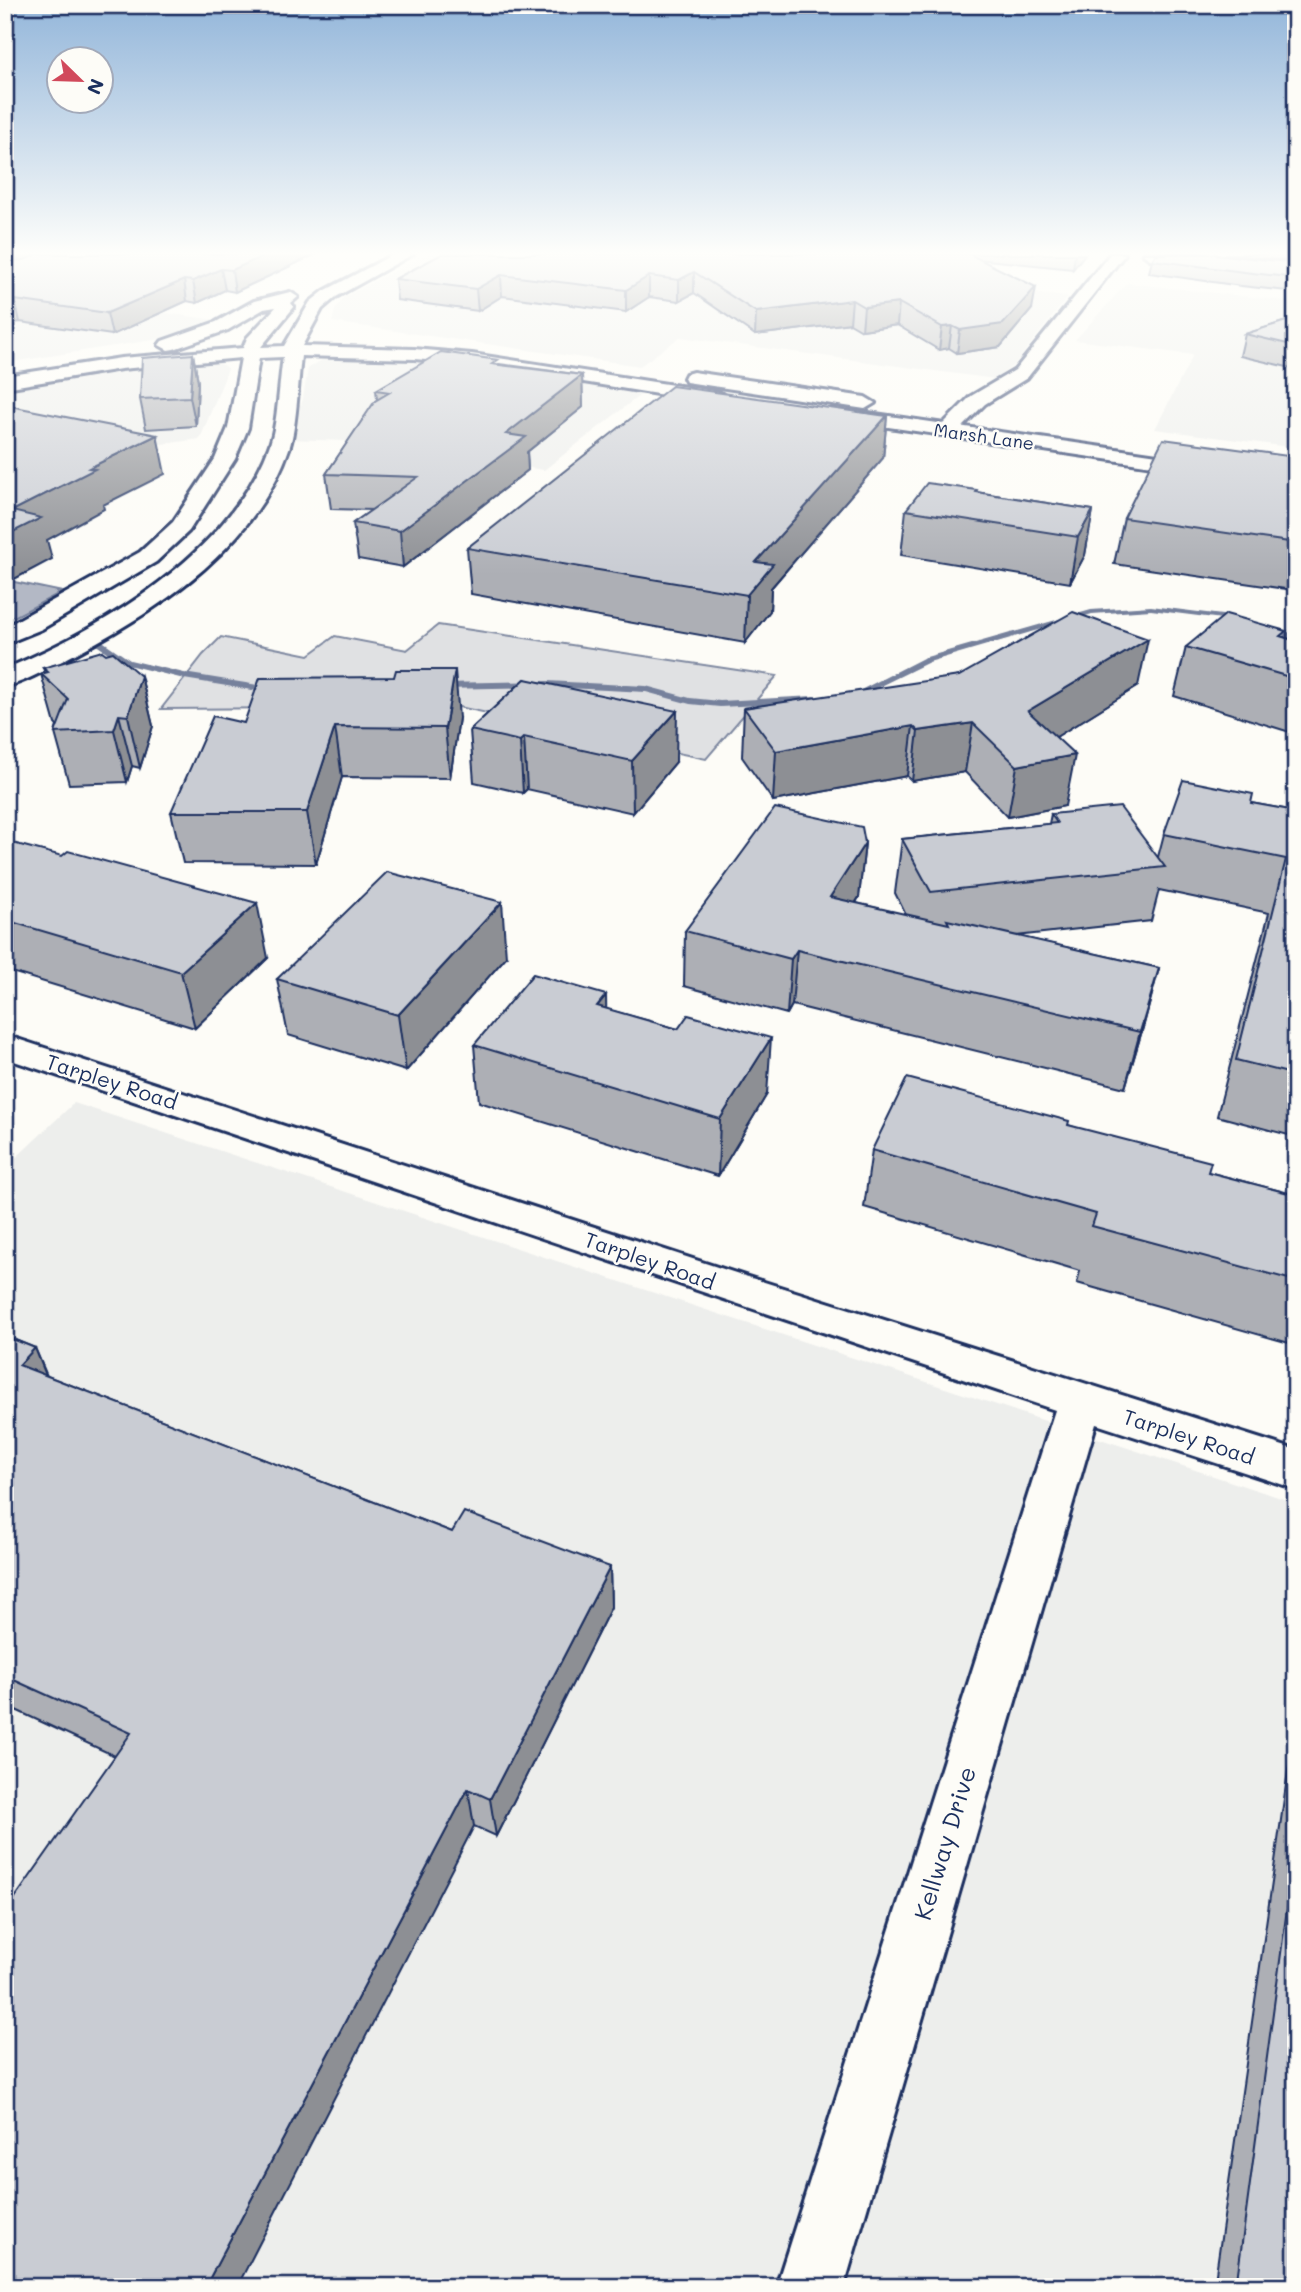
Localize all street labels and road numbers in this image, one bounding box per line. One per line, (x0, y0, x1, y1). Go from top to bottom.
street label: Marsh Lane (932, 417, 1036, 455)
street label: Tarpley Road (43, 1047, 181, 1115)
street label: Tarpley Road (581, 1225, 719, 1295)
street label: Tarpley Road (1120, 1402, 1258, 1470)
street label: Kellway Drive (906, 1763, 982, 1923)

